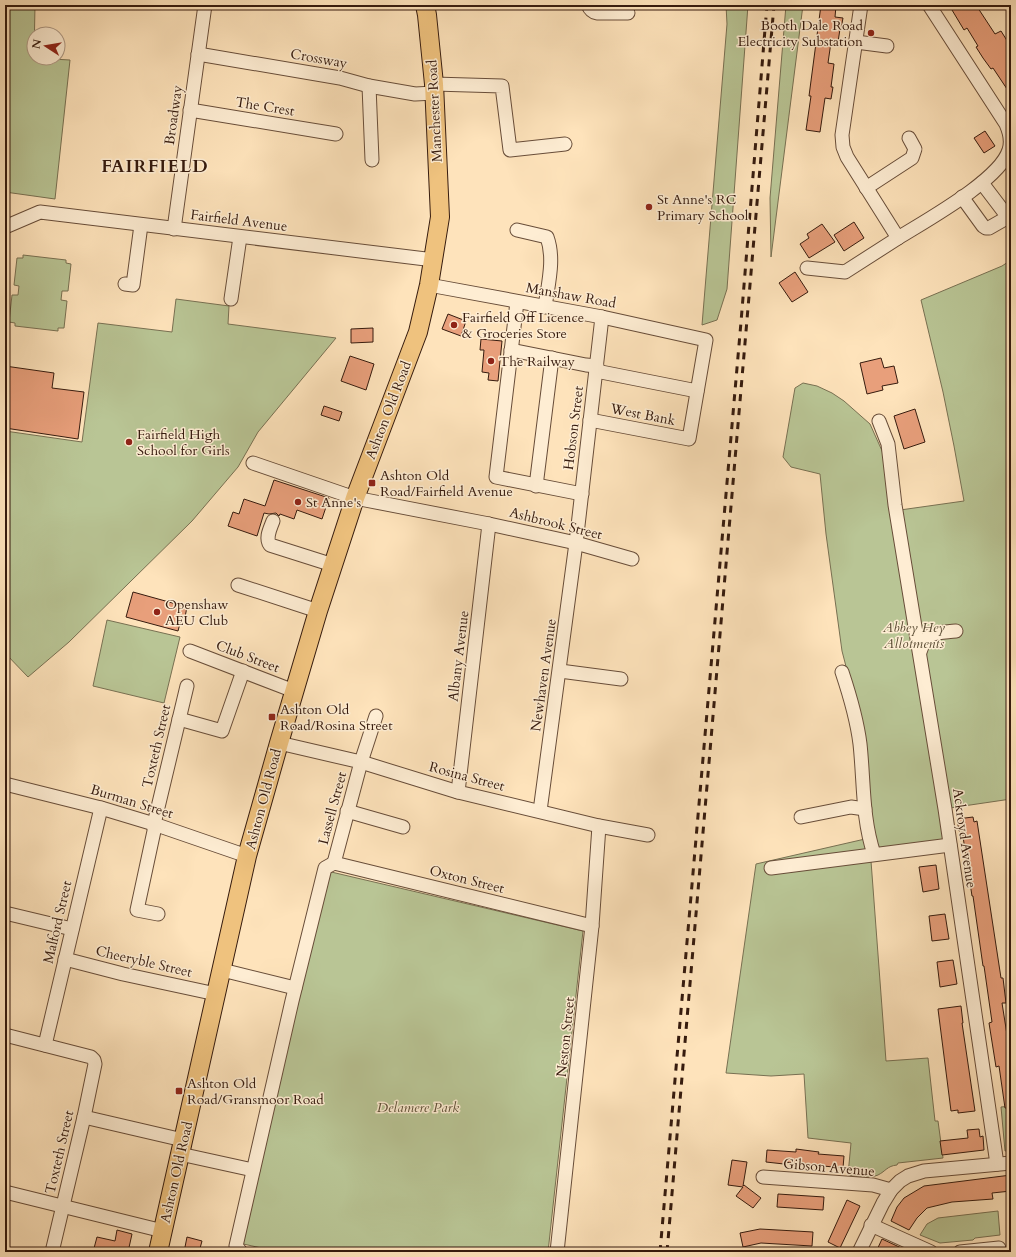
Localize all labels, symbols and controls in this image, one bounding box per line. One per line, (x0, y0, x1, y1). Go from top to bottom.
place label: Booth Dale Road Electricity Substation (737, 16, 864, 51)
north arrow (26, 26, 66, 66)
marker: Booth Dale Road Electricity Substation (866, 28, 876, 38)
text: N (28, 37, 45, 50)
street label: Crossway (289, 44, 349, 73)
street label: Manchester Road (422, 59, 447, 163)
street label: Broadway (160, 83, 187, 146)
street label: The Crest (234, 92, 296, 121)
district label: FAIRFIELD (101, 154, 209, 179)
place label: St Anne's RC Primary School (657, 190, 749, 225)
marker: St Anne's RC Primary School (644, 202, 654, 212)
street label: Fairfield Avenue (189, 205, 288, 236)
street label: Manshaw Road (524, 278, 618, 313)
place label: Fairfield Off Licence & Groceries Store (462, 308, 584, 343)
marker: Fairfield Off Licence & Groceries Store (449, 320, 459, 330)
place label: The Railway (499, 352, 576, 371)
marker: The Railway (486, 356, 496, 366)
street label: Ashton Old Road (361, 358, 416, 462)
street label: Hobson Street (559, 384, 588, 471)
street label: West Bank (608, 399, 677, 430)
place label: Fairfield High School for Girls (137, 425, 230, 460)
marker: Fairfield High School for Girls (124, 437, 134, 447)
place label: Ashton Old Road/Fairfield Avenue (380, 466, 513, 501)
marker: Ashton Old Road/Fairfield Avenue (367, 478, 377, 488)
place label: St Anne's (306, 493, 362, 512)
marker: St Anne's (293, 497, 303, 507)
street label: Ashbrook Street (507, 503, 605, 544)
place label: Openshaw AEU Club (165, 595, 229, 630)
marker: Openshaw AEU Club (152, 607, 162, 617)
street label: Albany Avenue (443, 609, 474, 703)
street label: Newhaven Avenue (526, 617, 561, 733)
park label: Abbey Hey Allotments (882, 618, 945, 653)
street label: Club Street (213, 636, 283, 678)
place label: Ashton Old Road/Rosina Street (280, 700, 393, 735)
street label: Toxteth Street (138, 702, 175, 790)
marker: Ashton Old Road/Rosina Street (267, 712, 277, 722)
street label: Ashton Old Road (241, 746, 286, 852)
street label: Rosina Street (427, 757, 507, 796)
street label: Lassell Street (314, 769, 351, 847)
street label: Burman Street (88, 780, 176, 823)
street label: Ackroyd Avenue (948, 787, 981, 889)
street label: Oxton Street (427, 861, 507, 898)
street label: Malford Street (39, 878, 76, 965)
street label: Cheeryble Street (94, 941, 195, 982)
street label: Neston Street (552, 996, 579, 1078)
place label: Ashton Old Road/Gransmoor Road (187, 1074, 324, 1109)
marker: Ashton Old Road/Gransmoor Road (174, 1086, 184, 1096)
park label: Delamere Park (377, 1098, 459, 1117)
street label: Toxteth Street (41, 1108, 78, 1196)
street label: Ashton Old Road (156, 1119, 198, 1225)
street label: Gibson Avenue (782, 1154, 876, 1181)

